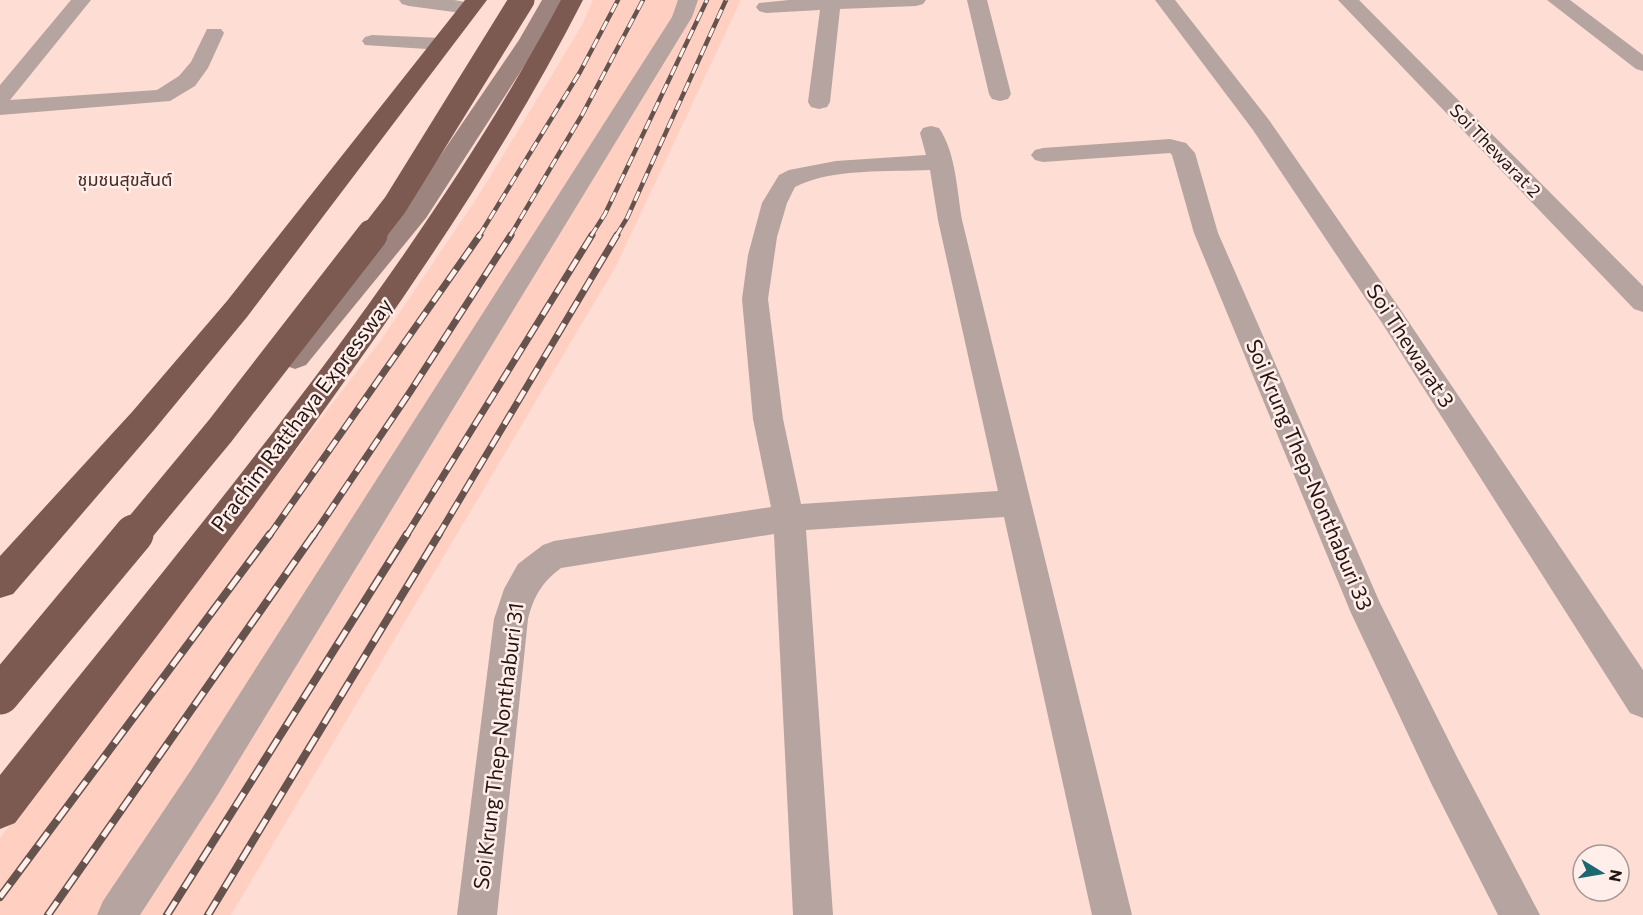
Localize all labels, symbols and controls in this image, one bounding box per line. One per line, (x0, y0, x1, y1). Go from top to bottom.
street label: Soi Thewarat 2 (1446, 99, 1546, 202)
district label: ชุมชนสุขสันต์ (78, 168, 172, 191)
street label: Soi Thewarat 3 (1362, 279, 1460, 412)
street label: Prachim Ratthaya Expressway (205, 293, 397, 536)
street label: Soi Krung Thep-Nonthaburi 33 (1242, 335, 1379, 614)
street label: Soi Krung Thep-Nonthaburi 31 (468, 601, 528, 891)
north arrow (1571, 843, 1631, 903)
text: N (1606, 868, 1627, 884)

